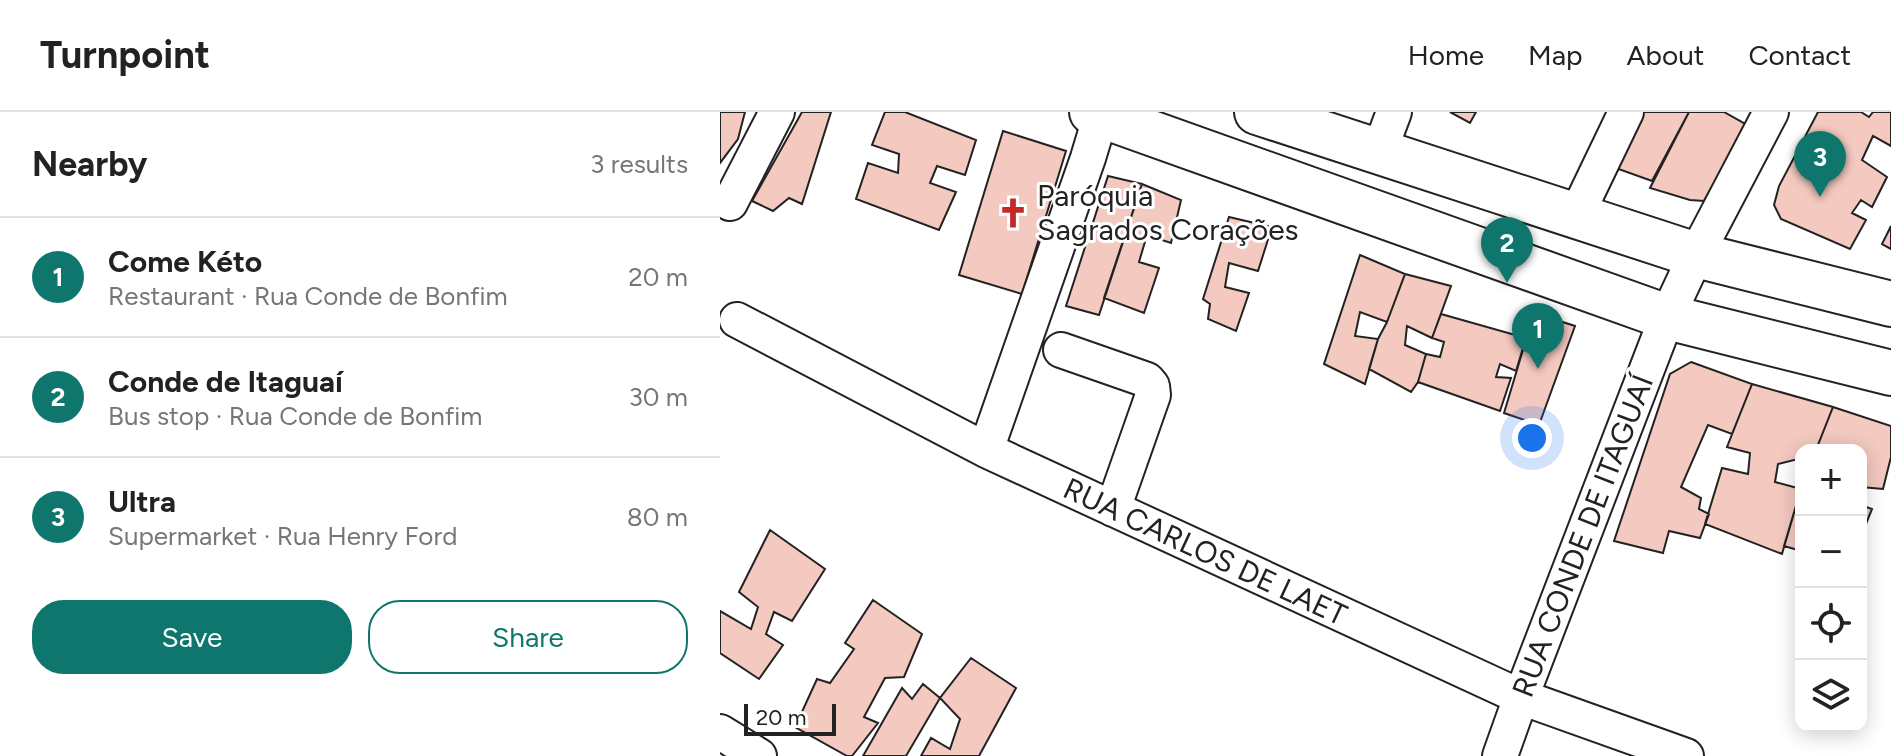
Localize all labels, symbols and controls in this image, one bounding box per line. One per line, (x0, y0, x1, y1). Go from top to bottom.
text: Turnpoint (40, 32, 210, 78)
text: Home (1408, 38, 1484, 72)
text: Map (1528, 38, 1583, 72)
text: About (1627, 38, 1704, 72)
text: Contact (1748, 38, 1851, 72)
pin: 3 (1794, 131, 1846, 197)
text: Nearby (32, 144, 147, 185)
text: 3 results (590, 148, 688, 180)
place label: Paróquia Sagrados Corações (1037, 177, 1299, 248)
church icon: Paróquia Sagrados Corações (996, 196, 1030, 230)
pin: 2 (1481, 217, 1533, 283)
text: Come Kéto (108, 243, 262, 280)
text: 1 (53, 261, 63, 293)
text: 20 m (628, 261, 688, 293)
text: Restaurant · Rua Conde de Bonfim (108, 280, 508, 312)
pin: 1 (1512, 303, 1564, 369)
text: Conde de Itaguaí (108, 363, 343, 400)
street label: RUA CONDE DE ITAGUAÍ (1504, 369, 1661, 702)
text: 2 (50, 381, 66, 413)
text: 30 m (629, 381, 688, 413)
text: Bus stop · Rua Conde de Bonfim (108, 400, 482, 432)
your location (1512, 418, 1552, 458)
map controls (1795, 444, 1867, 732)
button: + (1795, 444, 1867, 516)
street label: RUA CARLOS DE LAET (1058, 470, 1353, 634)
text: Ultra (108, 483, 176, 520)
text: 3 (51, 501, 65, 533)
text: 80 m (627, 501, 688, 533)
button: − (1795, 516, 1867, 588)
text: Supermarket · Rua Henry Ford (108, 520, 457, 552)
button: locate (1795, 588, 1867, 660)
button: Save (32, 600, 352, 674)
button: Share (368, 600, 688, 674)
button: layers (1795, 660, 1867, 732)
scale bar (744, 700, 836, 736)
text: 20 m (756, 704, 807, 731)

